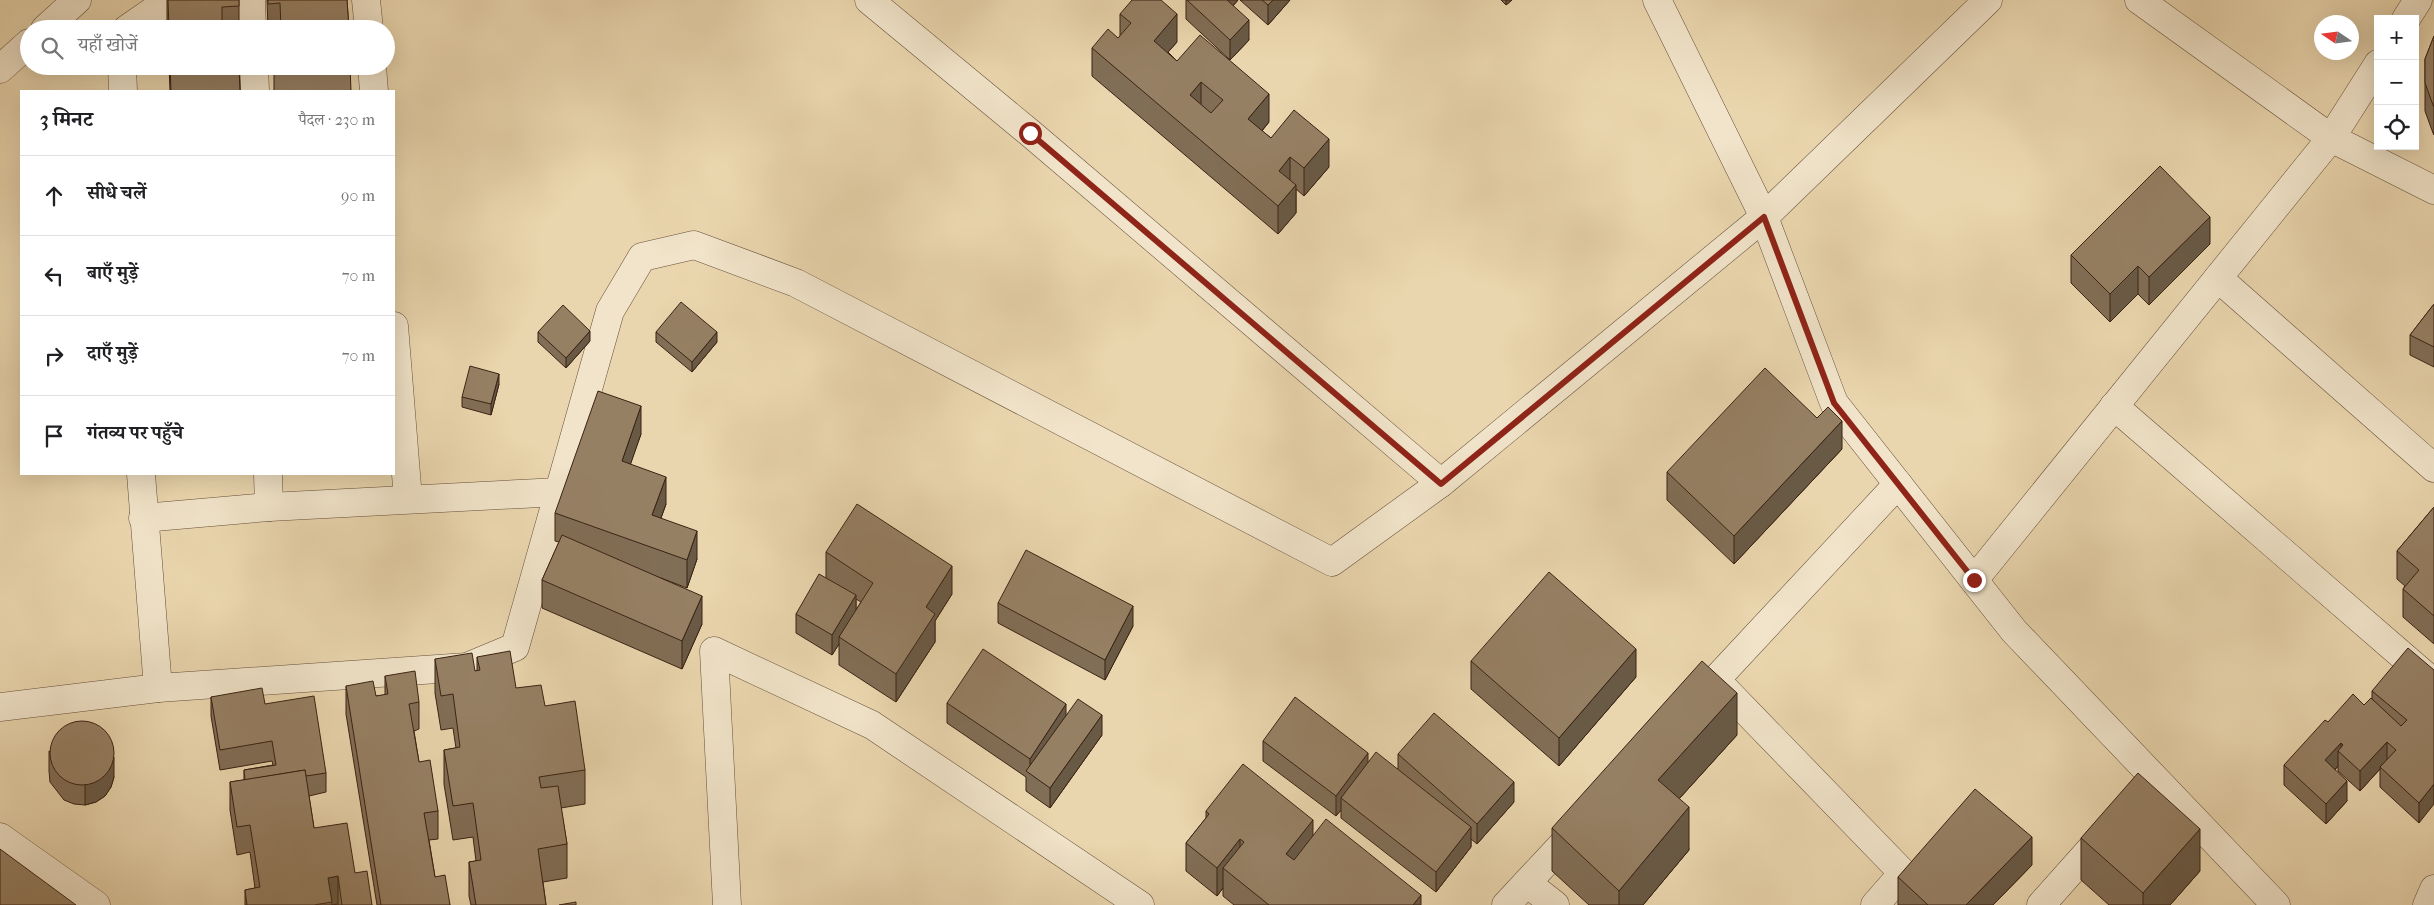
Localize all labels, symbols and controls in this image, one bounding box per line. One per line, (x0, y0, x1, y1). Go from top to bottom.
north arrow (2314, 15, 2359, 60)
map controls (2374, 15, 2419, 150)
button: + (2374, 15, 2419, 60)
search box (20, 20, 395, 75)
icon: search (38, 34, 66, 62)
text: यहाँ खोजें (78, 34, 138, 56)
button: − (2374, 60, 2419, 105)
button: locate (2374, 105, 2419, 150)
text: 3 मिनट (40, 107, 93, 131)
text: पैदल · 230 m (298, 110, 375, 129)
route start (1019, 122, 1042, 145)
icon: ahead (40, 182, 68, 210)
text: सीधे चलें (87, 182, 146, 204)
text: 90 m (341, 186, 375, 205)
icon: left (40, 262, 68, 290)
text: बाएँ मुड़ें (87, 262, 138, 284)
text: 70 m (342, 266, 375, 285)
icon: right (40, 342, 68, 370)
text: दाएँ मुड़ें (87, 342, 138, 364)
text: 70 m (342, 346, 375, 365)
icon: arrive (40, 422, 68, 450)
text: गंतव्य पर पहुँचे (87, 422, 183, 444)
route end (1963, 569, 1986, 592)

